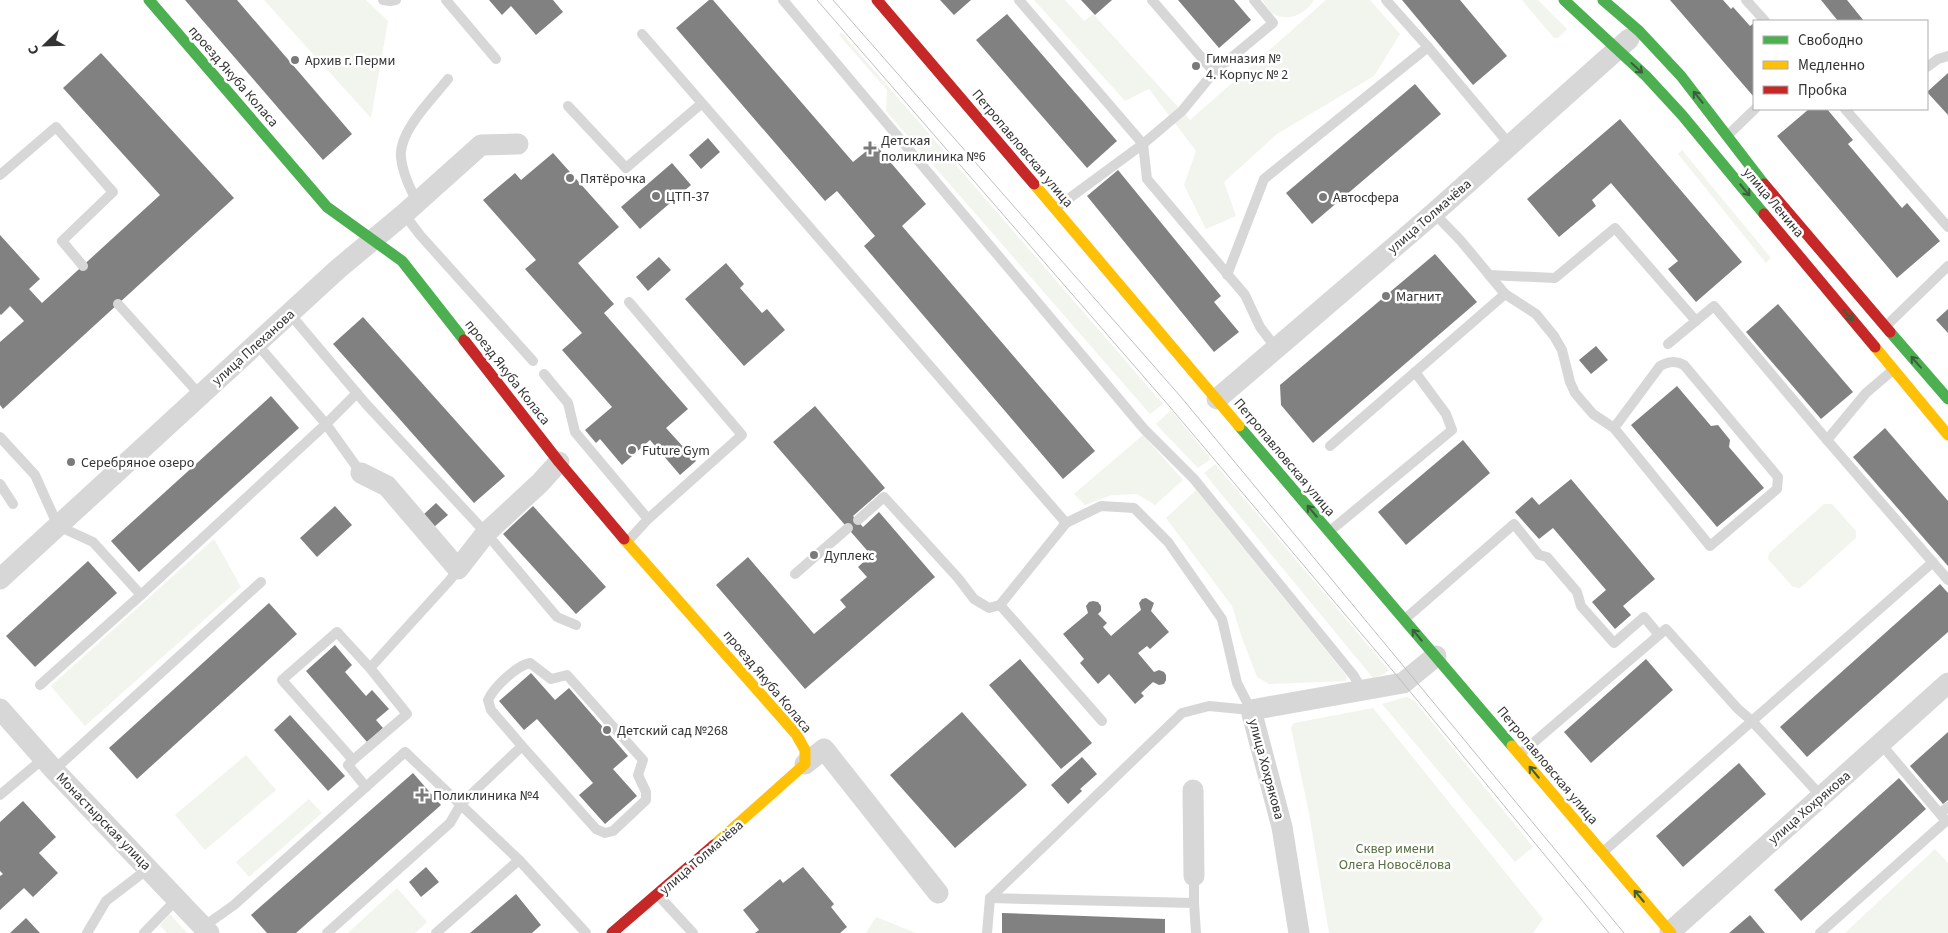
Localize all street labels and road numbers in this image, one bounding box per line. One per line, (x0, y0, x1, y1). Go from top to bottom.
street label: проезд Якуба Коласа (183, 21, 283, 132)
street label: Петропавловская улица (967, 85, 1078, 212)
street label: улица Ленина (1738, 163, 1809, 242)
street label: улица Толмачёва (1383, 175, 1476, 259)
street label: улица Плеханова (208, 305, 300, 391)
street label: проезд Якуба Коласа (460, 316, 555, 430)
street label: Петропавловская улица (1229, 394, 1340, 521)
street label: проезд Якуба Коласа (718, 626, 816, 737)
street label: Петропавловская улица (1492, 702, 1603, 829)
street label: улица Хохрякова (1243, 717, 1289, 822)
street label: улица Хохрякова (1764, 766, 1855, 849)
street label: Монастырская улица (51, 768, 155, 875)
street label: улица Толмачёва (655, 816, 748, 900)

